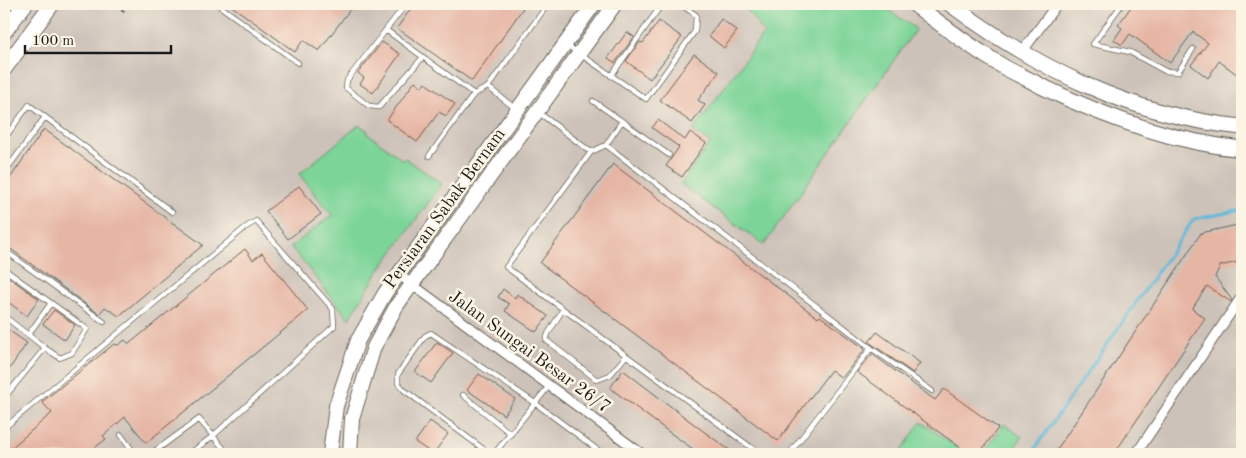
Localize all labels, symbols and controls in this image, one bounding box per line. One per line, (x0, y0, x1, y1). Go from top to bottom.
scale bar (25, 22, 171, 54)
text: 100 m (32, 34, 74, 49)
street label: Persiaran Sabak Bernam (381, 125, 509, 292)
street label: Jalan Sungai Besar 26/7 (445, 287, 614, 417)

